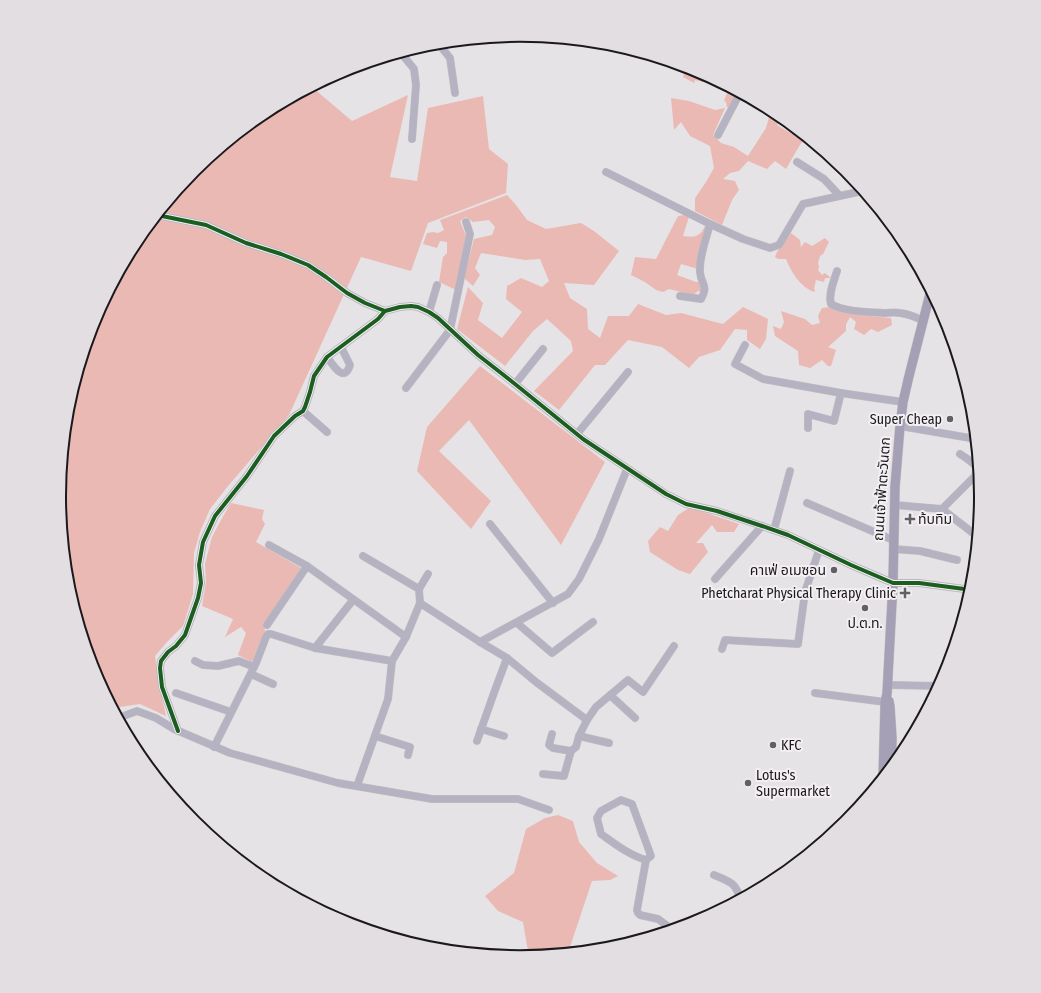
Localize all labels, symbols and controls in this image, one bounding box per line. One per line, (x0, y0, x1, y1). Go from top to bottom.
place label: Super Cheap (870, 411, 942, 428)
marker: Super Cheap (945, 414, 955, 424)
street label: ถนนเจ้าฟ้าตะวันตก (870, 436, 894, 542)
place label: ท้บทิม (918, 511, 952, 528)
marker: ท้บทิม (905, 514, 915, 524)
place label: คาเฟ่ อเมซอน (750, 562, 826, 579)
marker: คาเฟ่ อเมซอน (829, 565, 839, 575)
place label: Phetcharat Physical Therapy Clinic (701, 585, 896, 602)
marker: Phetcharat Physical Therapy Clinic (899, 587, 911, 599)
marker: ป.ต.ท. (860, 603, 870, 613)
place label: ป.ต.ท. (848, 615, 882, 632)
place label: KFC (781, 737, 801, 754)
marker: KFC (768, 740, 778, 750)
place label: Lotus's Supermarket (756, 767, 830, 800)
marker: Lotus's Supermarket (743, 778, 753, 788)

